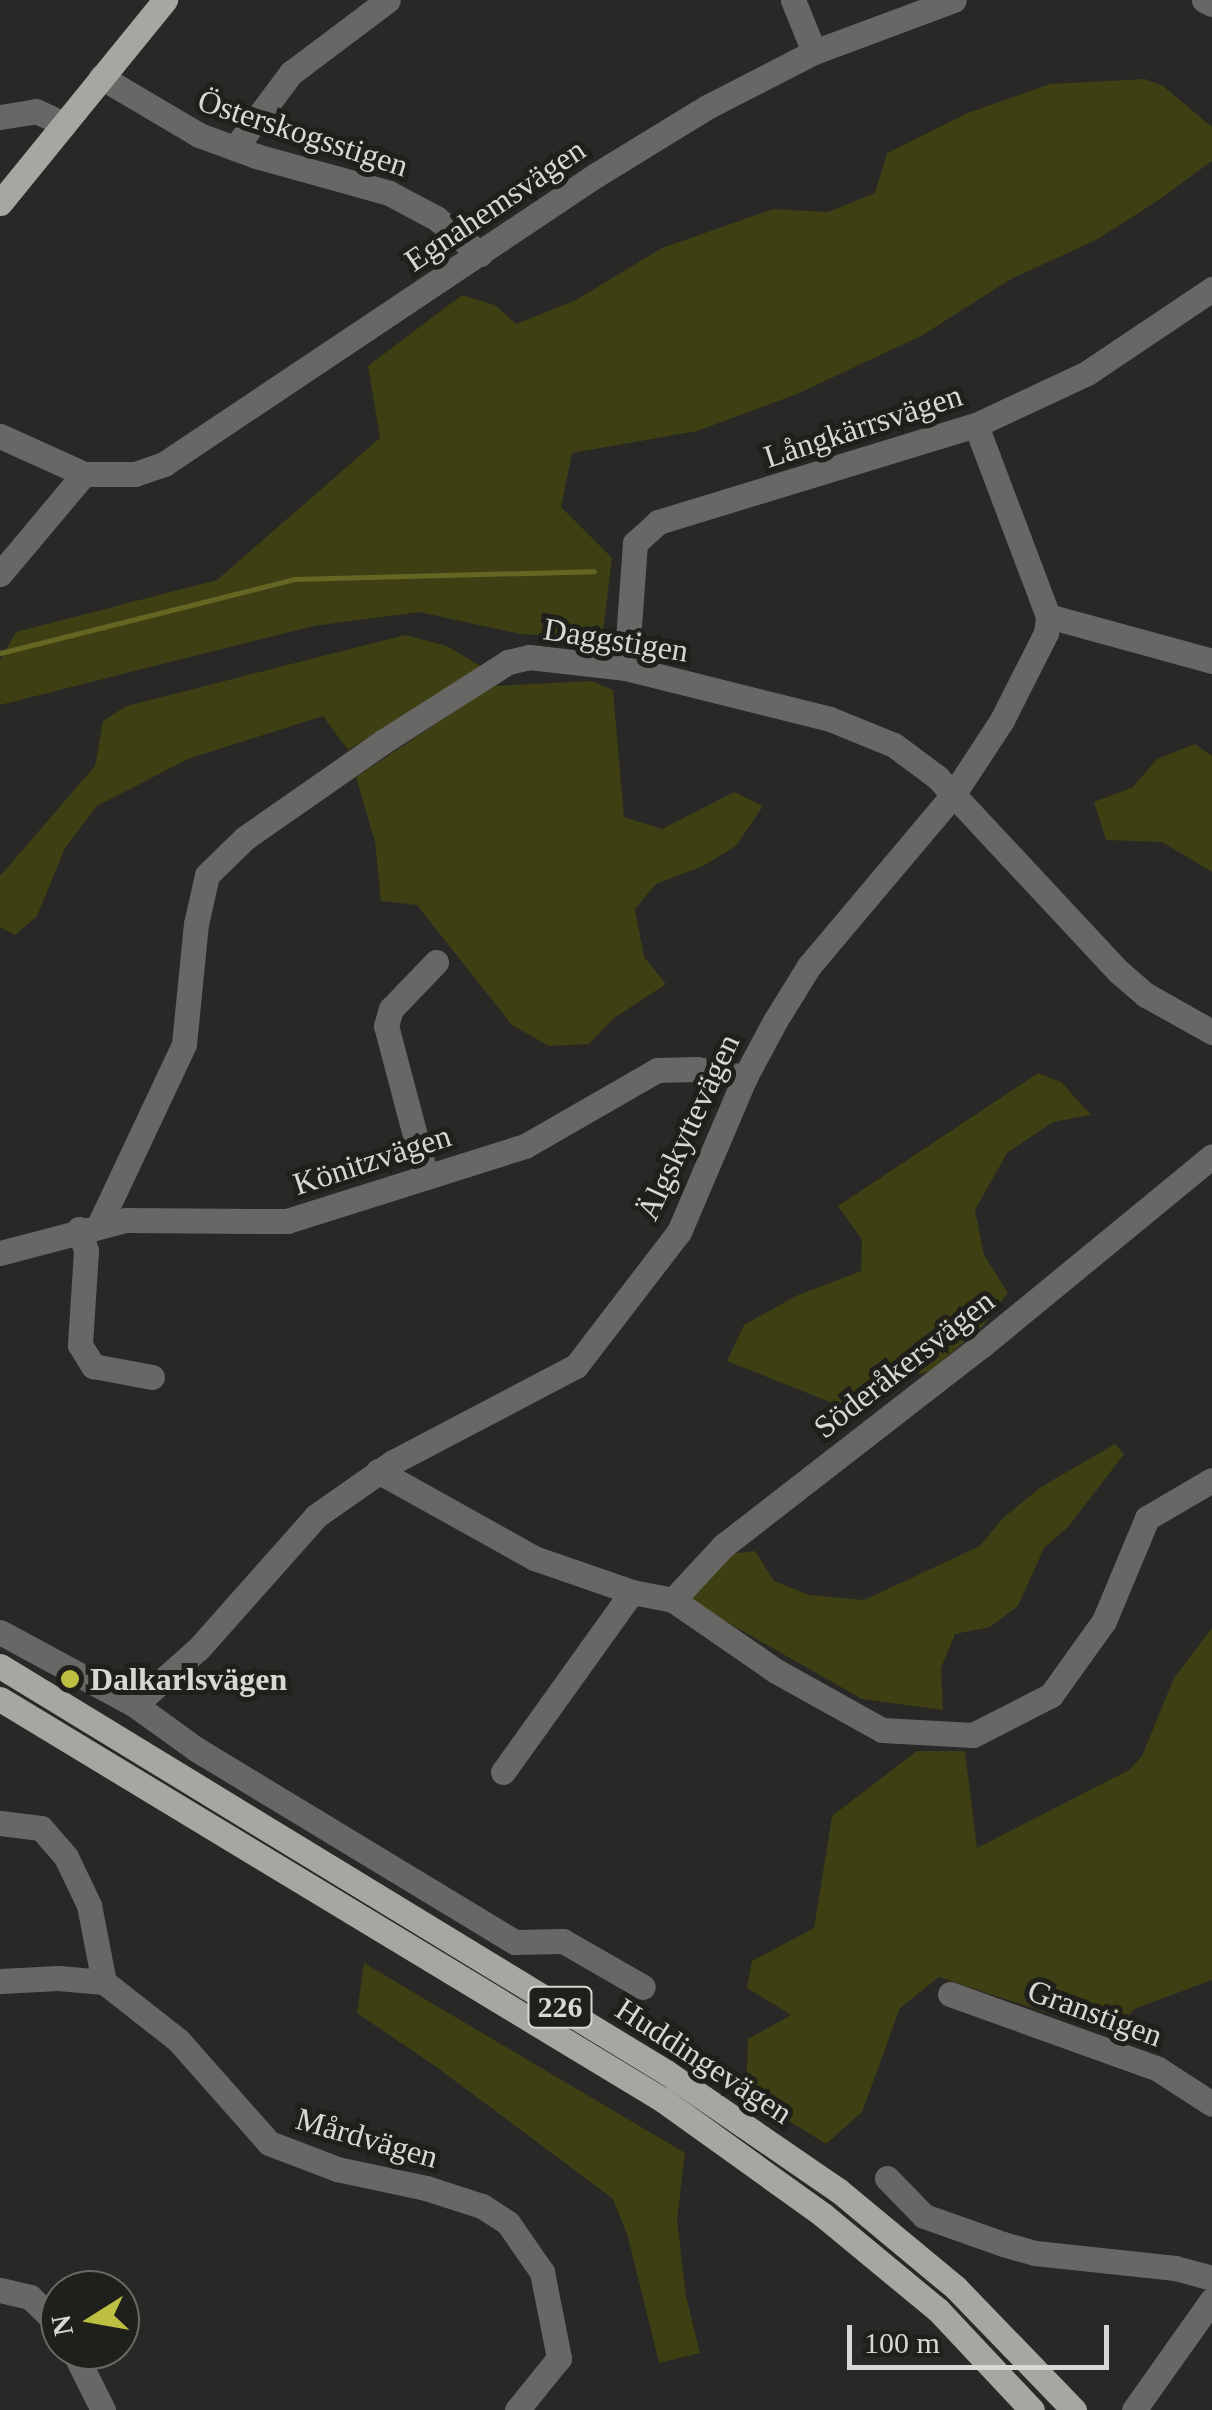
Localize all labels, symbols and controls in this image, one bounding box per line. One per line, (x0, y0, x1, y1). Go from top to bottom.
street label: Österskogsstigen (193, 81, 413, 185)
street label: Egnahemsvägen (397, 130, 593, 280)
street label: Långkärrsvägen (759, 376, 967, 476)
street label: Daggstigen (541, 610, 691, 670)
street label: Älgskyttevägen (628, 1028, 748, 1226)
street label: Könitzvägen (288, 1116, 456, 1204)
street label: Söderåkersvägen (806, 1282, 1002, 1446)
place label: Dalkarlsvägen (90, 1660, 287, 1698)
marker: Dalkarlsvägen (59, 1668, 81, 1690)
street label: Granstigen (1022, 1971, 1168, 2055)
road number: 226 (528, 1982, 592, 2032)
street label: Huddingevägen (609, 1990, 799, 2132)
street label: Mårdvägen (292, 2099, 442, 2177)
north arrow (40, 2270, 140, 2370)
scale bar (852, 2305, 1114, 2367)
text: N (45, 2313, 79, 2338)
text: 100 m (864, 2326, 940, 2359)

